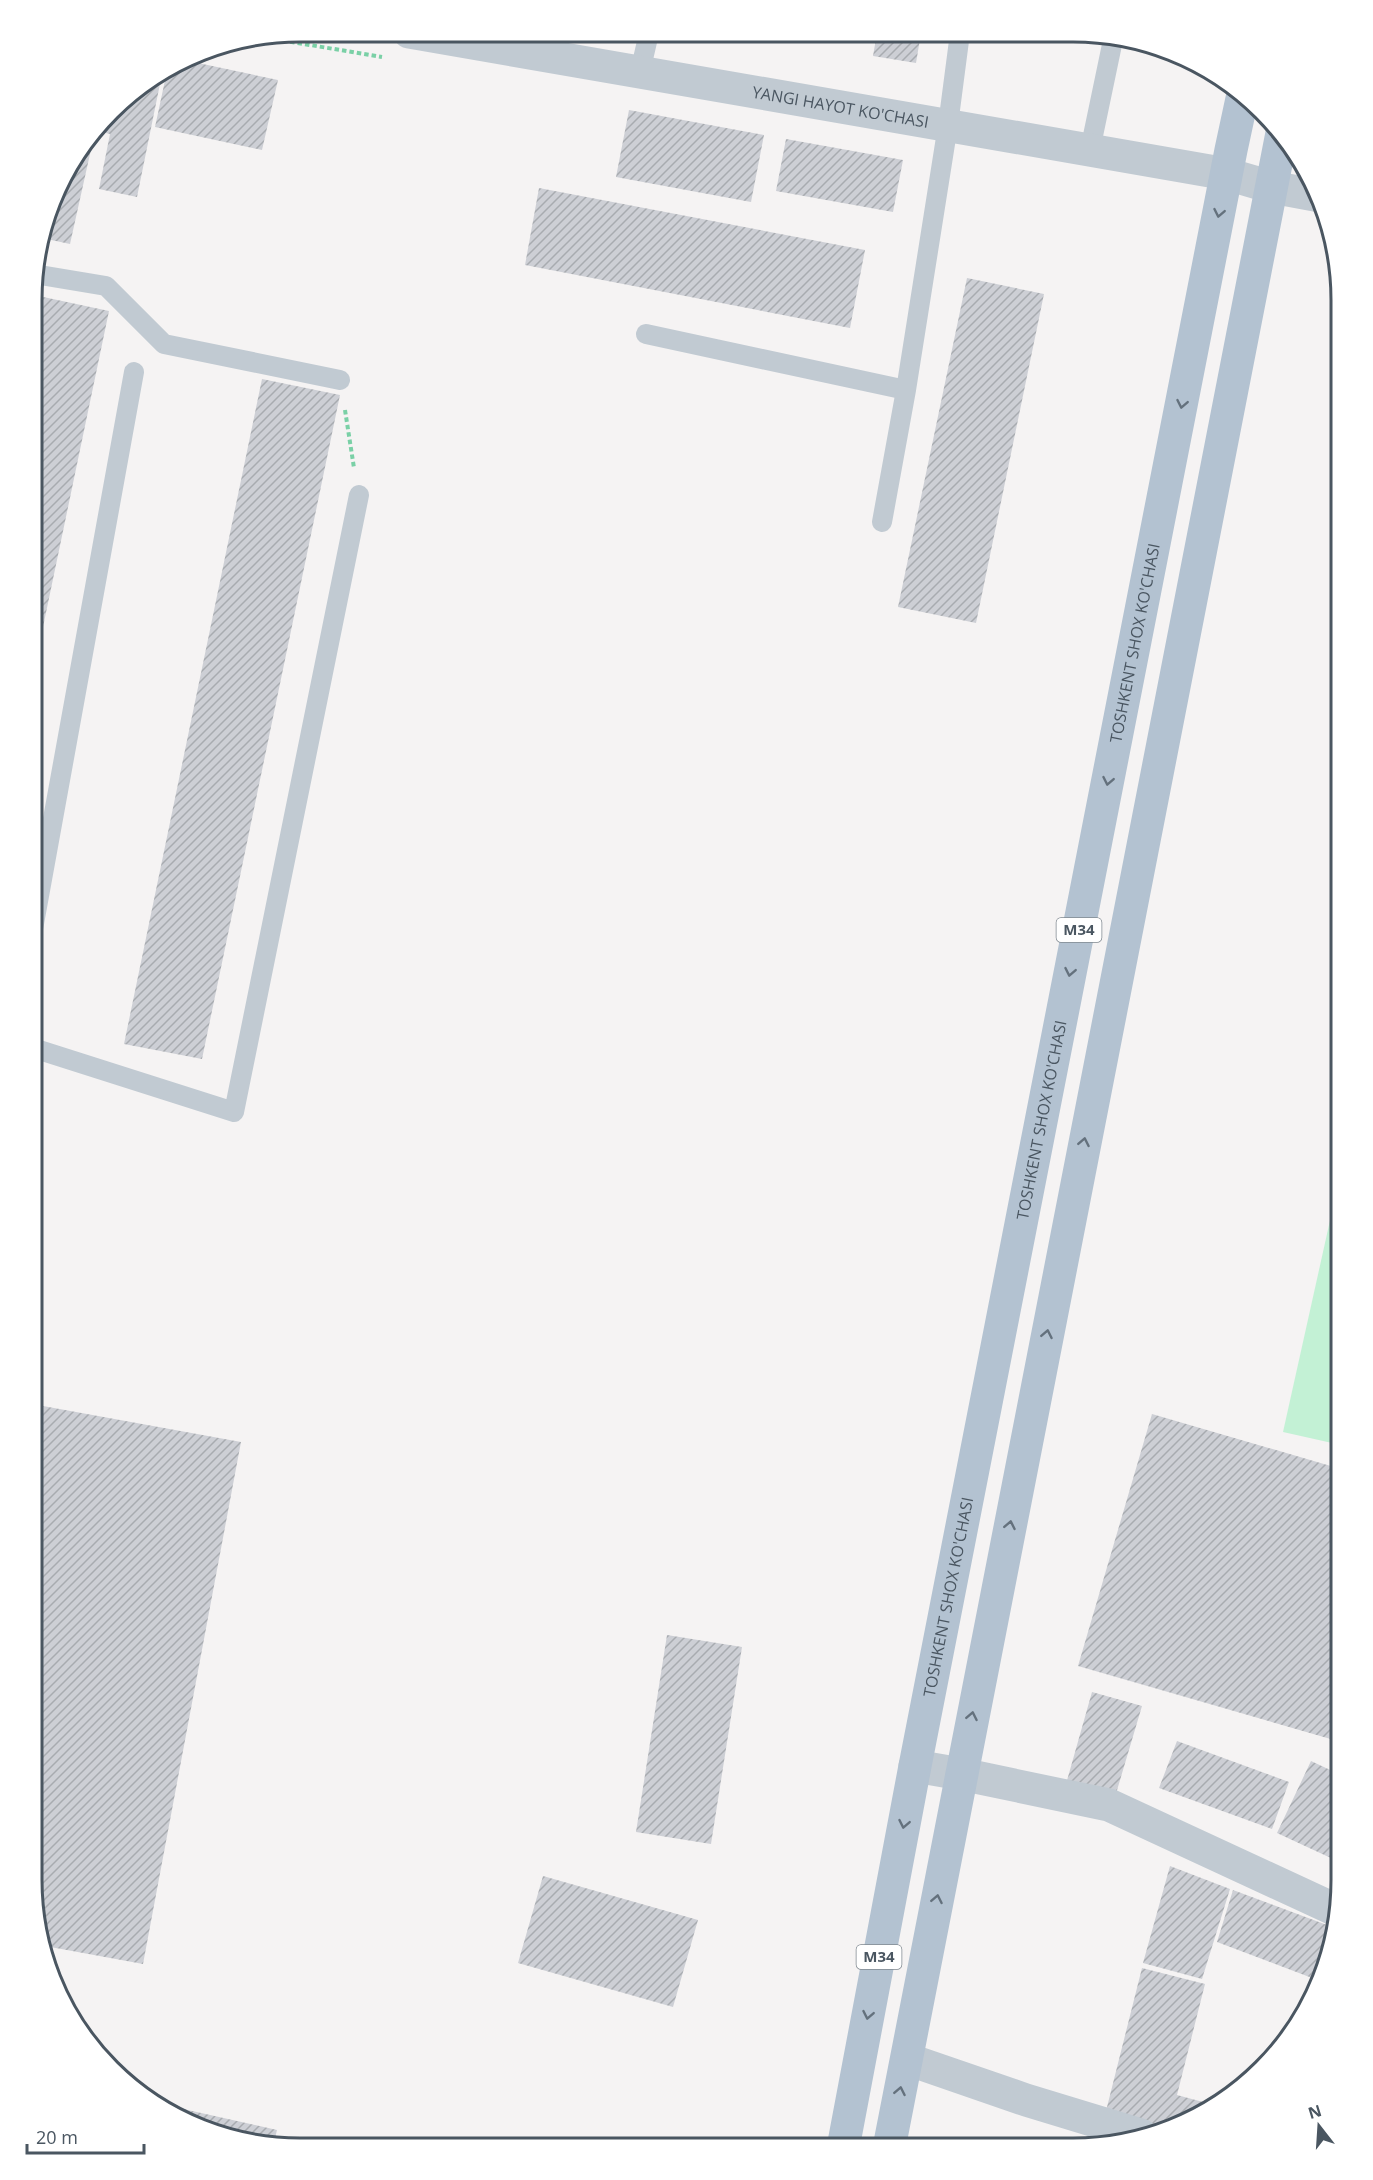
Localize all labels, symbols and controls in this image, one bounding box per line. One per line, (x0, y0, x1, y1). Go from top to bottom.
street label: YANGI HAYOT KO'CHASI (751, 81, 930, 133)
one-way arrow (1213, 207, 1226, 217)
one-way arrow (1176, 399, 1189, 409)
street label: TOSHKENT SHOX KO'CHASI (1104, 541, 1165, 745)
one-way arrow (1102, 776, 1115, 786)
road number: M34 (1056, 918, 1102, 942)
one-way arrow (1064, 967, 1077, 977)
street label: TOSHKENT SHOX KO'CHASI (1011, 1018, 1072, 1222)
one-way arrow (1077, 1137, 1090, 1147)
one-way arrow (1040, 1329, 1053, 1339)
street label: TOSHKENT SHOX KO'CHASI (918, 1495, 978, 1699)
one-way arrow (1003, 1520, 1016, 1530)
one-way arrow (965, 1712, 978, 1722)
one-way arrow (898, 1818, 911, 1828)
one-way arrow (930, 1894, 943, 1904)
road number: M34 (856, 1945, 902, 1969)
one-way arrow (862, 2010, 875, 2020)
one-way arrow (893, 2086, 906, 2096)
north arrow (1289, 2096, 1349, 2156)
text: N (1305, 2099, 1324, 2124)
scale bar (27, 2117, 144, 2155)
text: 20 m (36, 2125, 78, 2149)

